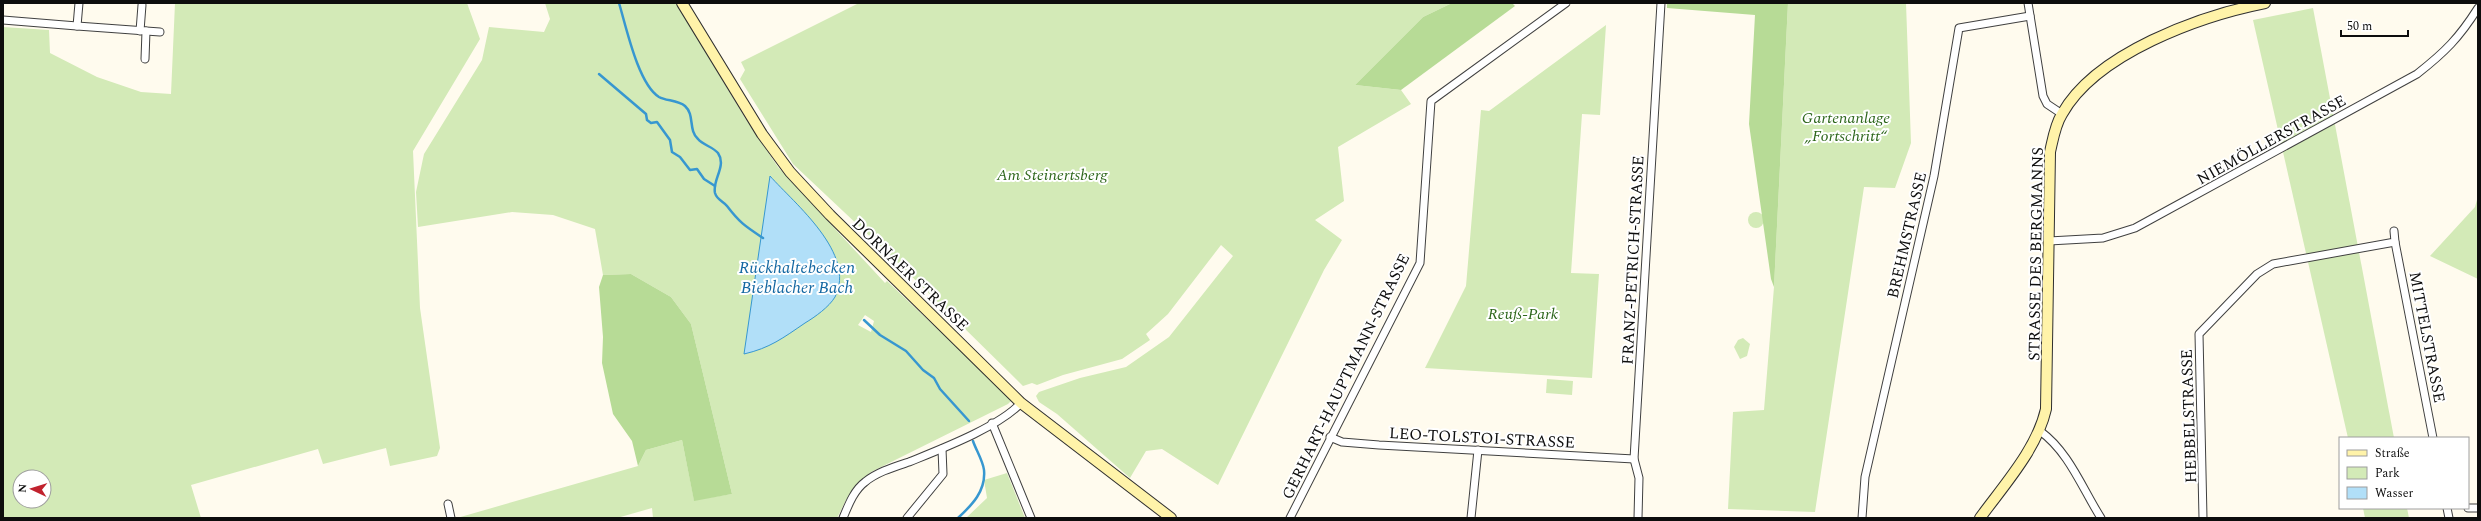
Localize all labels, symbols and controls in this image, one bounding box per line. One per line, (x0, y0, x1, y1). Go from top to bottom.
scale bar (2341, 12, 2408, 38)
text: 50 m (2347, 17, 2372, 36)
street label: NIEMÖLLERSTRASSE (2192, 89, 2351, 191)
park label: Gartenanlage „Fortschritt“ (1802, 106, 1890, 148)
street label: STRASSE DES BERGMANNS (2022, 147, 2050, 361)
street label: FRANZ-PETRICH-STRASSE (1616, 155, 1650, 365)
park label: Am Steinertsberg (996, 163, 1108, 187)
street label: BREHMSTRASSE (1881, 170, 1933, 301)
street label: DORNAER STRASSE (846, 212, 974, 337)
street label: GERHART-HAUPTMANN-STRASSE (1276, 249, 1416, 504)
water label: Rückhaltebecken Bieblacher Bach (739, 255, 855, 301)
street label: MITTELSTRASSE (2403, 270, 2452, 405)
park label: Reuß-Park (1488, 302, 1559, 326)
street label: HEBBELSTRASSE (2175, 348, 2203, 483)
street label: LEO-TOLSTOI-STRASSE (1388, 421, 1576, 455)
legend (2339, 437, 2469, 509)
text: Straße (2375, 444, 2410, 463)
text: Park (2375, 464, 2400, 483)
north arrow (12, 469, 52, 509)
text: N (14, 483, 31, 493)
text: Wasser (2375, 484, 2413, 503)

